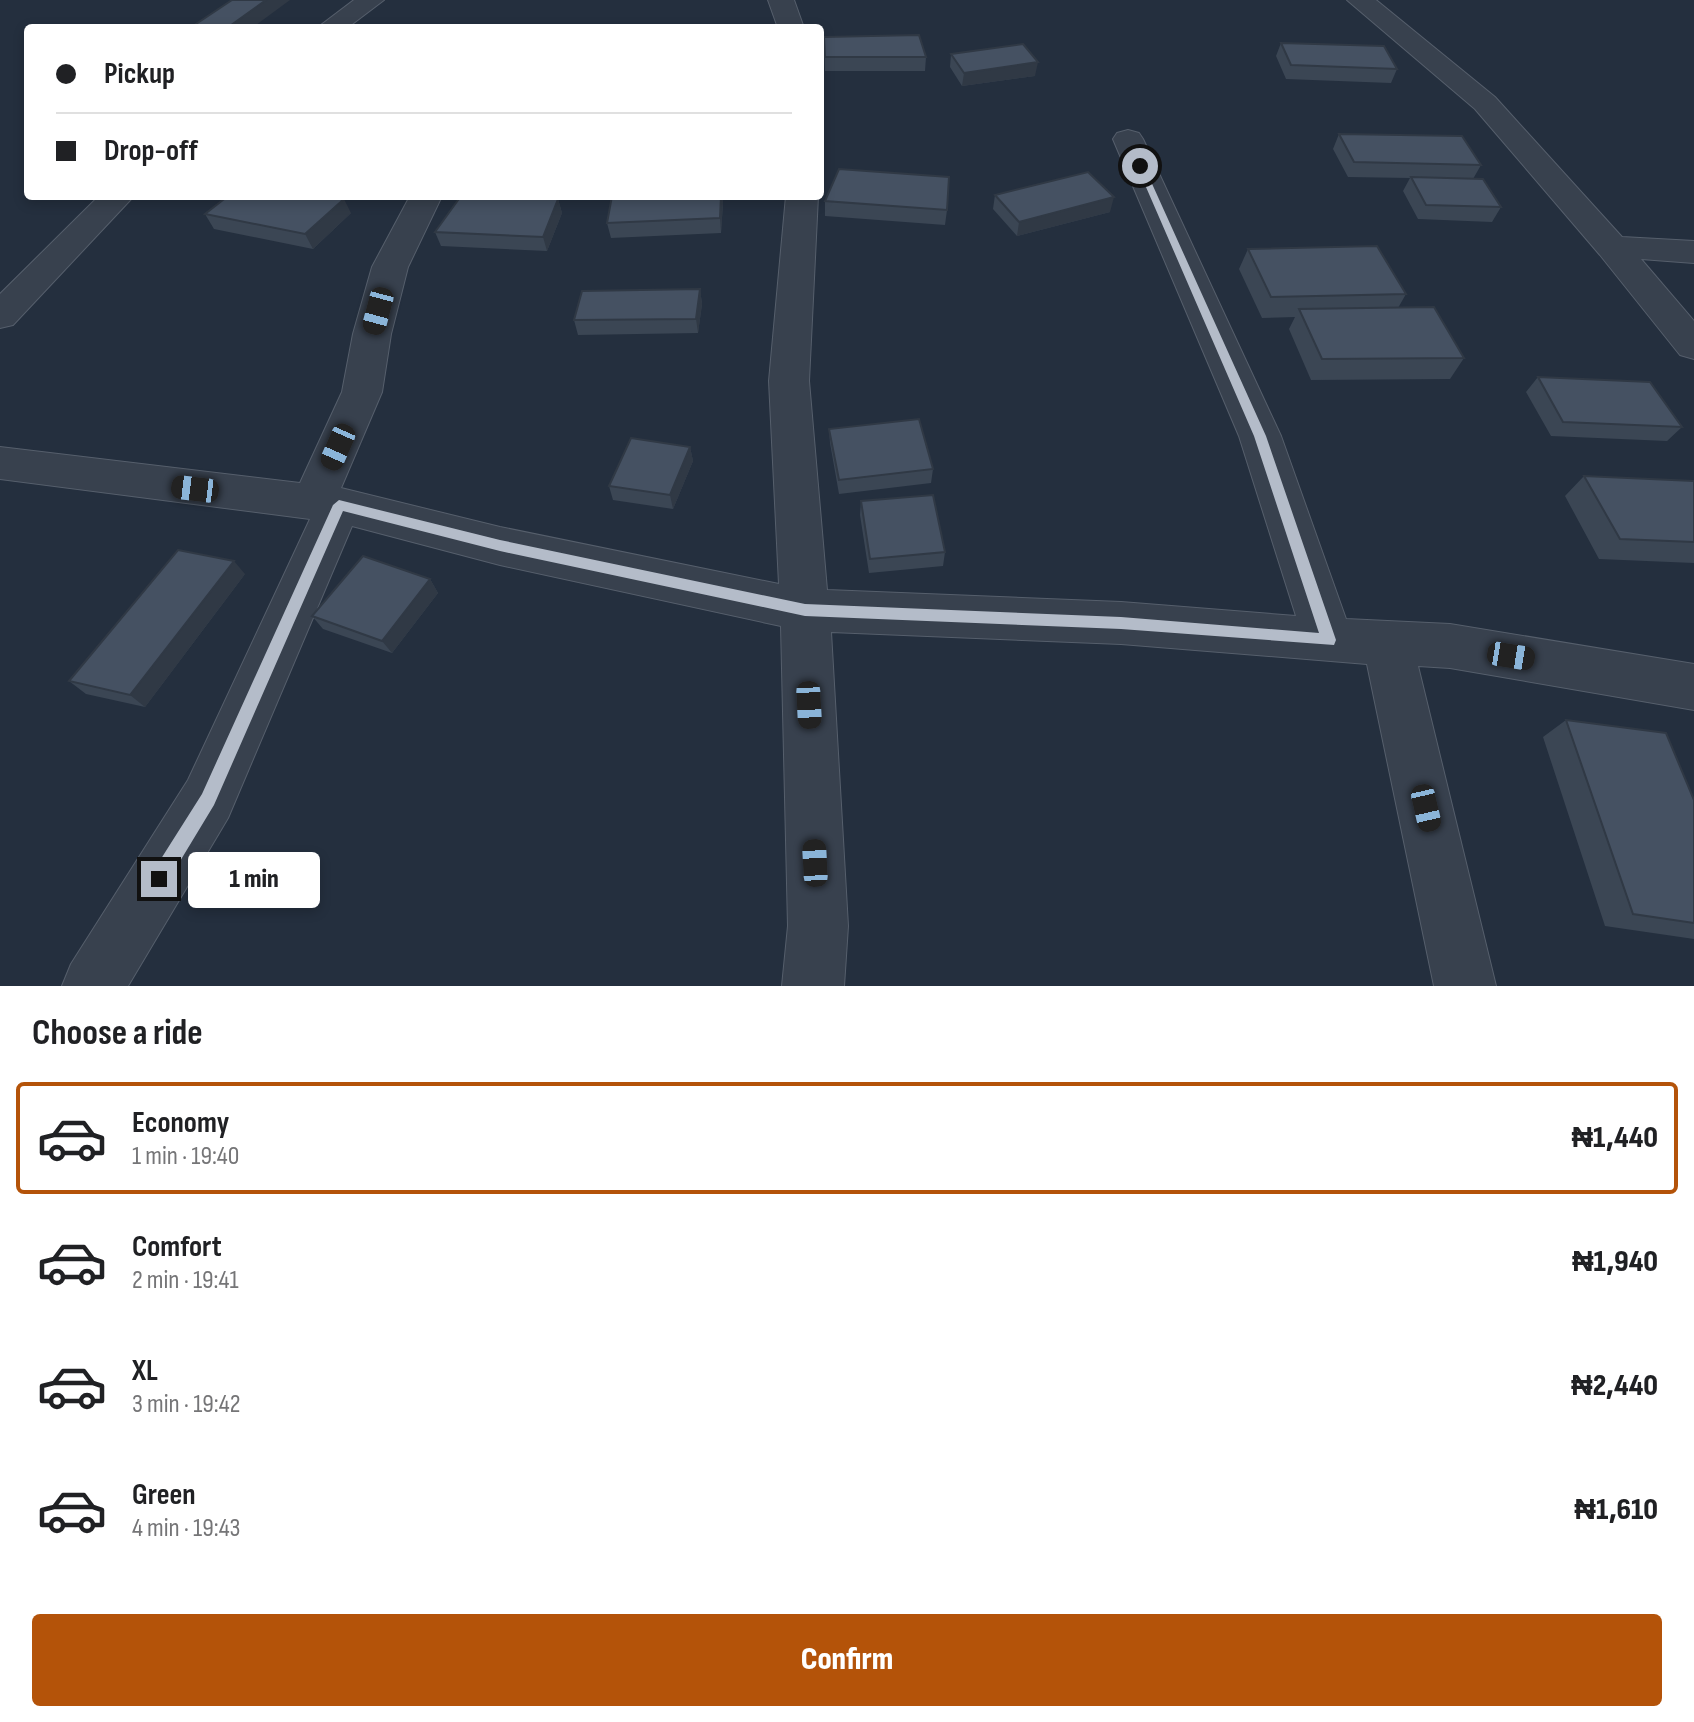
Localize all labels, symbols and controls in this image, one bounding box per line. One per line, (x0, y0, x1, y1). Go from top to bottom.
text: Pickup (104, 56, 175, 92)
text: Drop-off (104, 133, 198, 169)
route start (1122, 148, 1158, 184)
car (360, 285, 396, 337)
car (317, 420, 359, 474)
car (170, 474, 220, 504)
car (1485, 640, 1537, 672)
car (796, 680, 822, 730)
car (1409, 782, 1443, 834)
car (802, 838, 828, 888)
callout: 1 min (187, 851, 319, 907)
route end (141, 861, 177, 897)
text: 1 min (229, 864, 279, 895)
text: Choose a ride (32, 1012, 203, 1055)
icon: car (36, 1102, 108, 1174)
text: Economy (132, 1105, 229, 1141)
text: ₦1,440 (1571, 1120, 1658, 1156)
text: 1 min · 19:40 (132, 1141, 239, 1172)
icon: car (36, 1226, 108, 1298)
text: Comfort (132, 1229, 222, 1265)
text: ₦1,940 (1572, 1244, 1658, 1280)
text: 2 min · 19:41 (132, 1265, 239, 1296)
icon: car (36, 1350, 108, 1422)
text: XL (132, 1353, 158, 1389)
text: ₦2,440 (1571, 1368, 1658, 1404)
text: 3 min · 19:42 (132, 1389, 240, 1420)
icon: car (36, 1474, 108, 1546)
text: Green (132, 1477, 196, 1513)
text: ₦1,610 (1574, 1492, 1658, 1528)
text: 4 min · 19:43 (132, 1513, 241, 1544)
button: Confirm (32, 1614, 1662, 1706)

